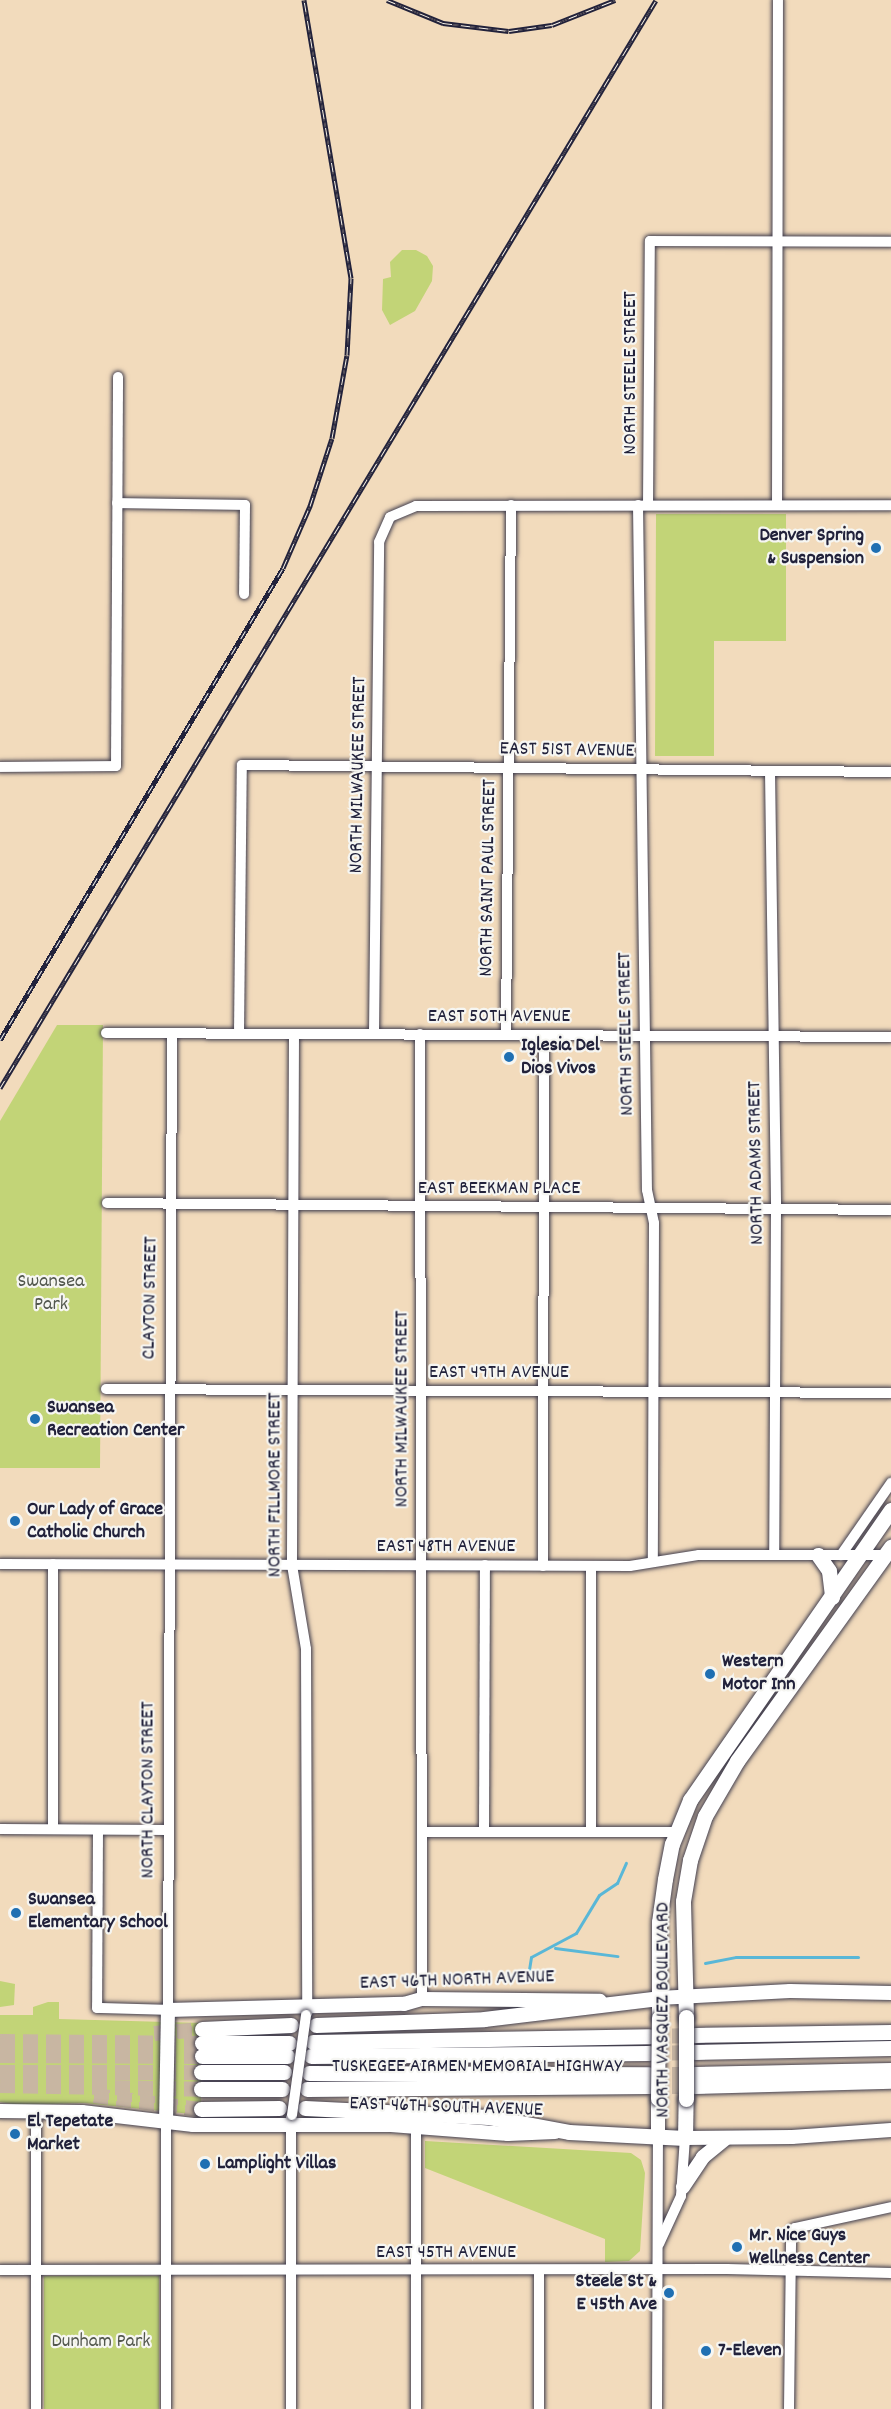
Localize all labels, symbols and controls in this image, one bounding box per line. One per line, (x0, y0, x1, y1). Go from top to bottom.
street label: NORTH STEELE STREET (619, 291, 643, 455)
place label: Denver Spring & Suspension (759, 524, 864, 571)
marker: Denver Spring & Suspension (869, 541, 883, 555)
street label: NORTH MILWAUKEE STREET (345, 676, 373, 874)
street label: EAST 51ST AVENUE (499, 738, 635, 764)
street label: NORTH SAINT PAUL STREET (475, 779, 503, 977)
street label: NORTH STEELE STREET (614, 952, 640, 1116)
street label: EAST 50TH AVENUE (428, 1005, 570, 1029)
place label: Iglesia Del Dios Vivos (521, 1034, 599, 1081)
marker: Iglesia Del Dios Vivos (502, 1050, 516, 1064)
street label: NORTH ADAMS STREET (744, 1081, 770, 1245)
street label: EAST BEEKMAN PLACE (418, 1177, 580, 1201)
street label: CLAYTON STREET (138, 1236, 164, 1360)
park label: Swansea Park (18, 1271, 84, 1318)
street label: NORTH MILWAUKEE STREET (391, 1311, 415, 1507)
street label: EAST 49TH AVENUE (429, 1361, 569, 1385)
street label: NORTH FILLMORE STREET (264, 1393, 288, 1577)
place label: Swansea Recreation Center (47, 1396, 184, 1443)
marker: Swansea Recreation Center (28, 1412, 42, 1426)
place label: Our Lady of Grace Catholic Church (27, 1498, 163, 1545)
marker: Our Lady of Grace Catholic Church (8, 1514, 22, 1528)
street label: EAST 48TH AVENUE (377, 1535, 515, 1559)
place label: Western Motor Inn (722, 1650, 796, 1697)
marker: Western Motor Inn (703, 1667, 717, 1681)
street label: NORTH CLAYTON STREET (137, 1702, 161, 1878)
place label: Swansea Elementary School (28, 1889, 168, 1936)
street label: NORTH VASQUEZ BOULEVARD (652, 1902, 676, 2118)
marker: Swansea Elementary School (9, 1906, 23, 1920)
street label: EAST 46TH NORTH AVENUE (359, 1966, 555, 1996)
street label: TUSKEGEE AIRMEN MEMORIAL HIGHWAY (332, 2055, 622, 2079)
street label: EAST 46TH SOUTH AVENUE (349, 2093, 543, 2123)
place label: El Tepetate Market (27, 2110, 113, 2157)
marker: El Tepetate Market (8, 2127, 22, 2141)
place label: Lamplight Villas (217, 2152, 336, 2176)
marker: Lamplight Villas (198, 2157, 212, 2171)
place label: Mr. Nice Guys Wellness Center (749, 2224, 870, 2271)
marker: Mr. Nice Guys Wellness Center (730, 2240, 744, 2254)
street label: EAST 45TH AVENUE (376, 2241, 516, 2265)
place label: Steele St & E 45th Ave (575, 2270, 657, 2317)
marker: Steele St & E 45th Ave (662, 2286, 676, 2300)
park label: Dunham Park (51, 2330, 151, 2354)
place label: 7-Eleven (718, 2339, 782, 2363)
marker: 7-Eleven (699, 2344, 713, 2358)

